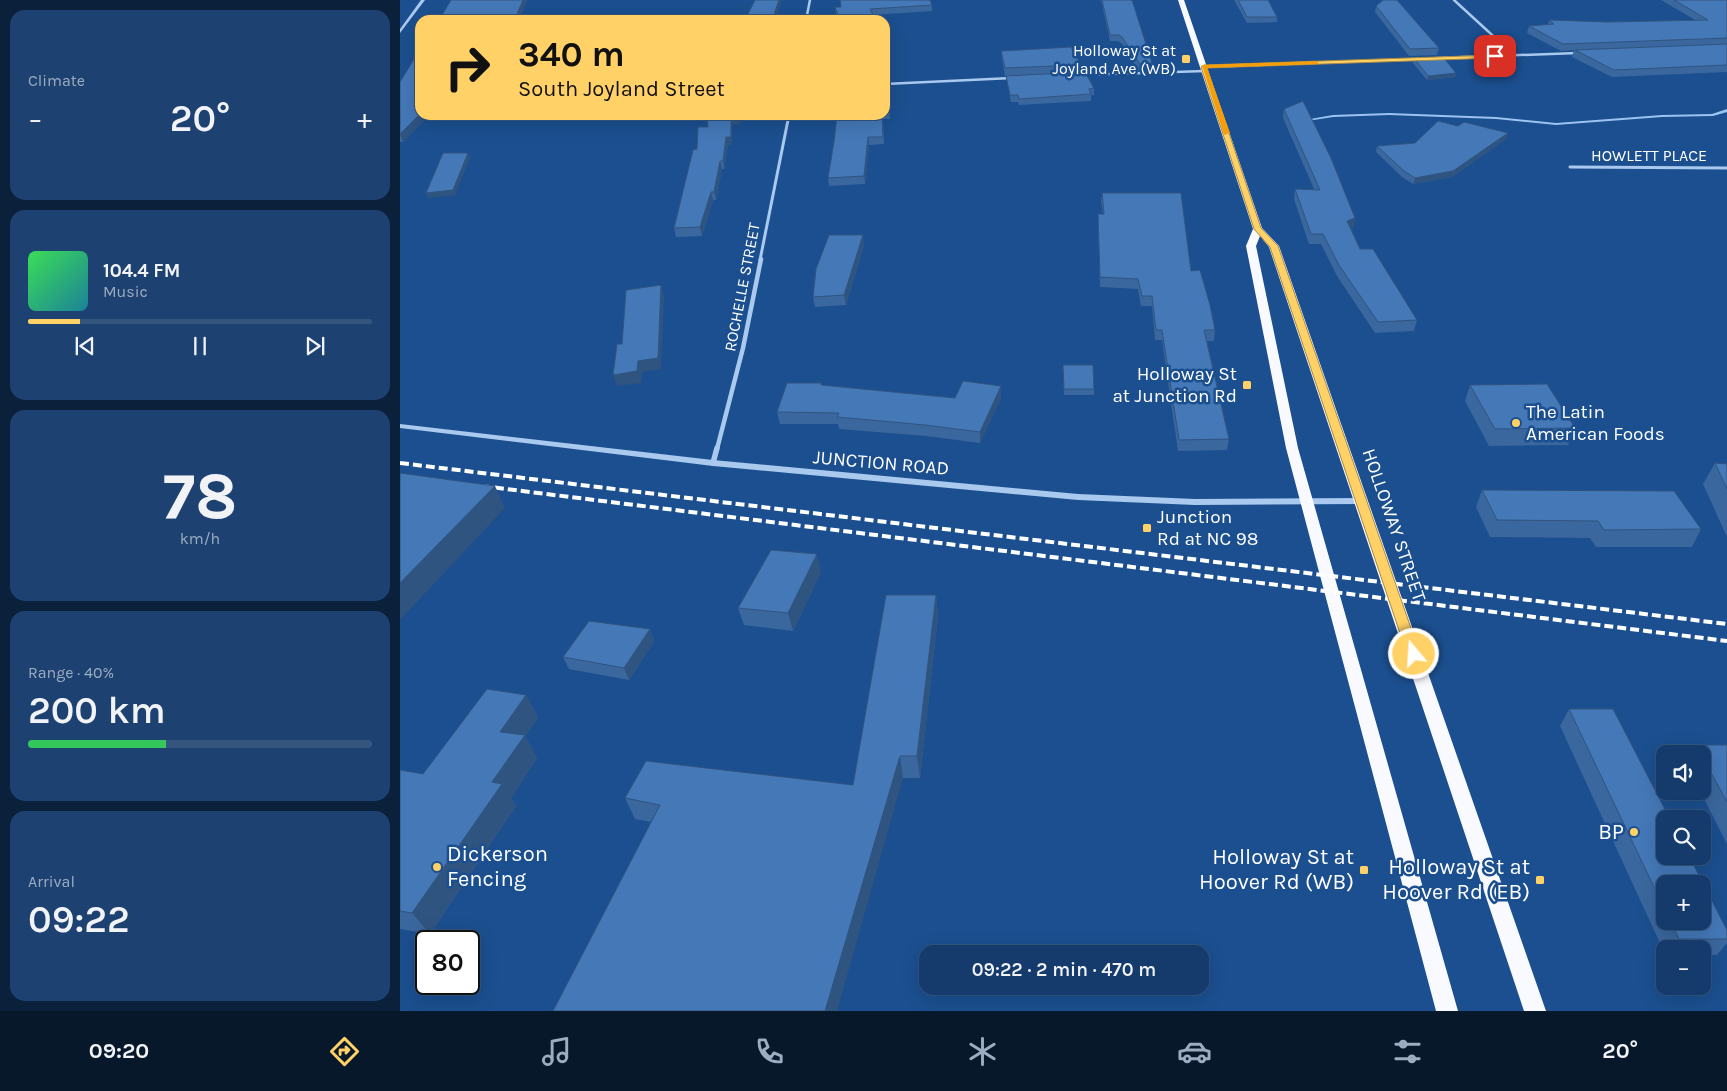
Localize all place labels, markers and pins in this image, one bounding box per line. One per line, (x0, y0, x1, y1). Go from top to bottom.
pin (1474, 35, 1516, 77)
place label: Holloway St at Joyland Ave (WB) (1053, 41, 1176, 78)
marker: Holloway St at Joyland Ave (WB) (1180, 53, 1192, 65)
place label: Holloway St at Junction Rd (1112, 363, 1237, 407)
marker: Holloway St at Junction Rd (1241, 379, 1253, 391)
place label: The Latin American Foods (1526, 401, 1665, 445)
marker: The Latin American Foods (1510, 417, 1522, 429)
place label: Junction Rd at NC 98 (1157, 506, 1258, 550)
marker: Junction Rd at NC 98 (1141, 522, 1153, 534)
place label: BP (1598, 819, 1624, 845)
marker: BP (1628, 826, 1640, 838)
place label: Dickerson Fencing (447, 841, 548, 892)
place label: Holloway St at Hoover Rd (WB) (1199, 844, 1354, 895)
place label: Holloway St at Hoover Rd (EB) (1382, 854, 1530, 905)
marker: Dickerson Fencing (431, 861, 443, 873)
marker: Holloway St at Hoover Rd (WB) (1358, 864, 1370, 876)
marker: Holloway St at Hoover Rd (EB) (1534, 874, 1546, 886)

